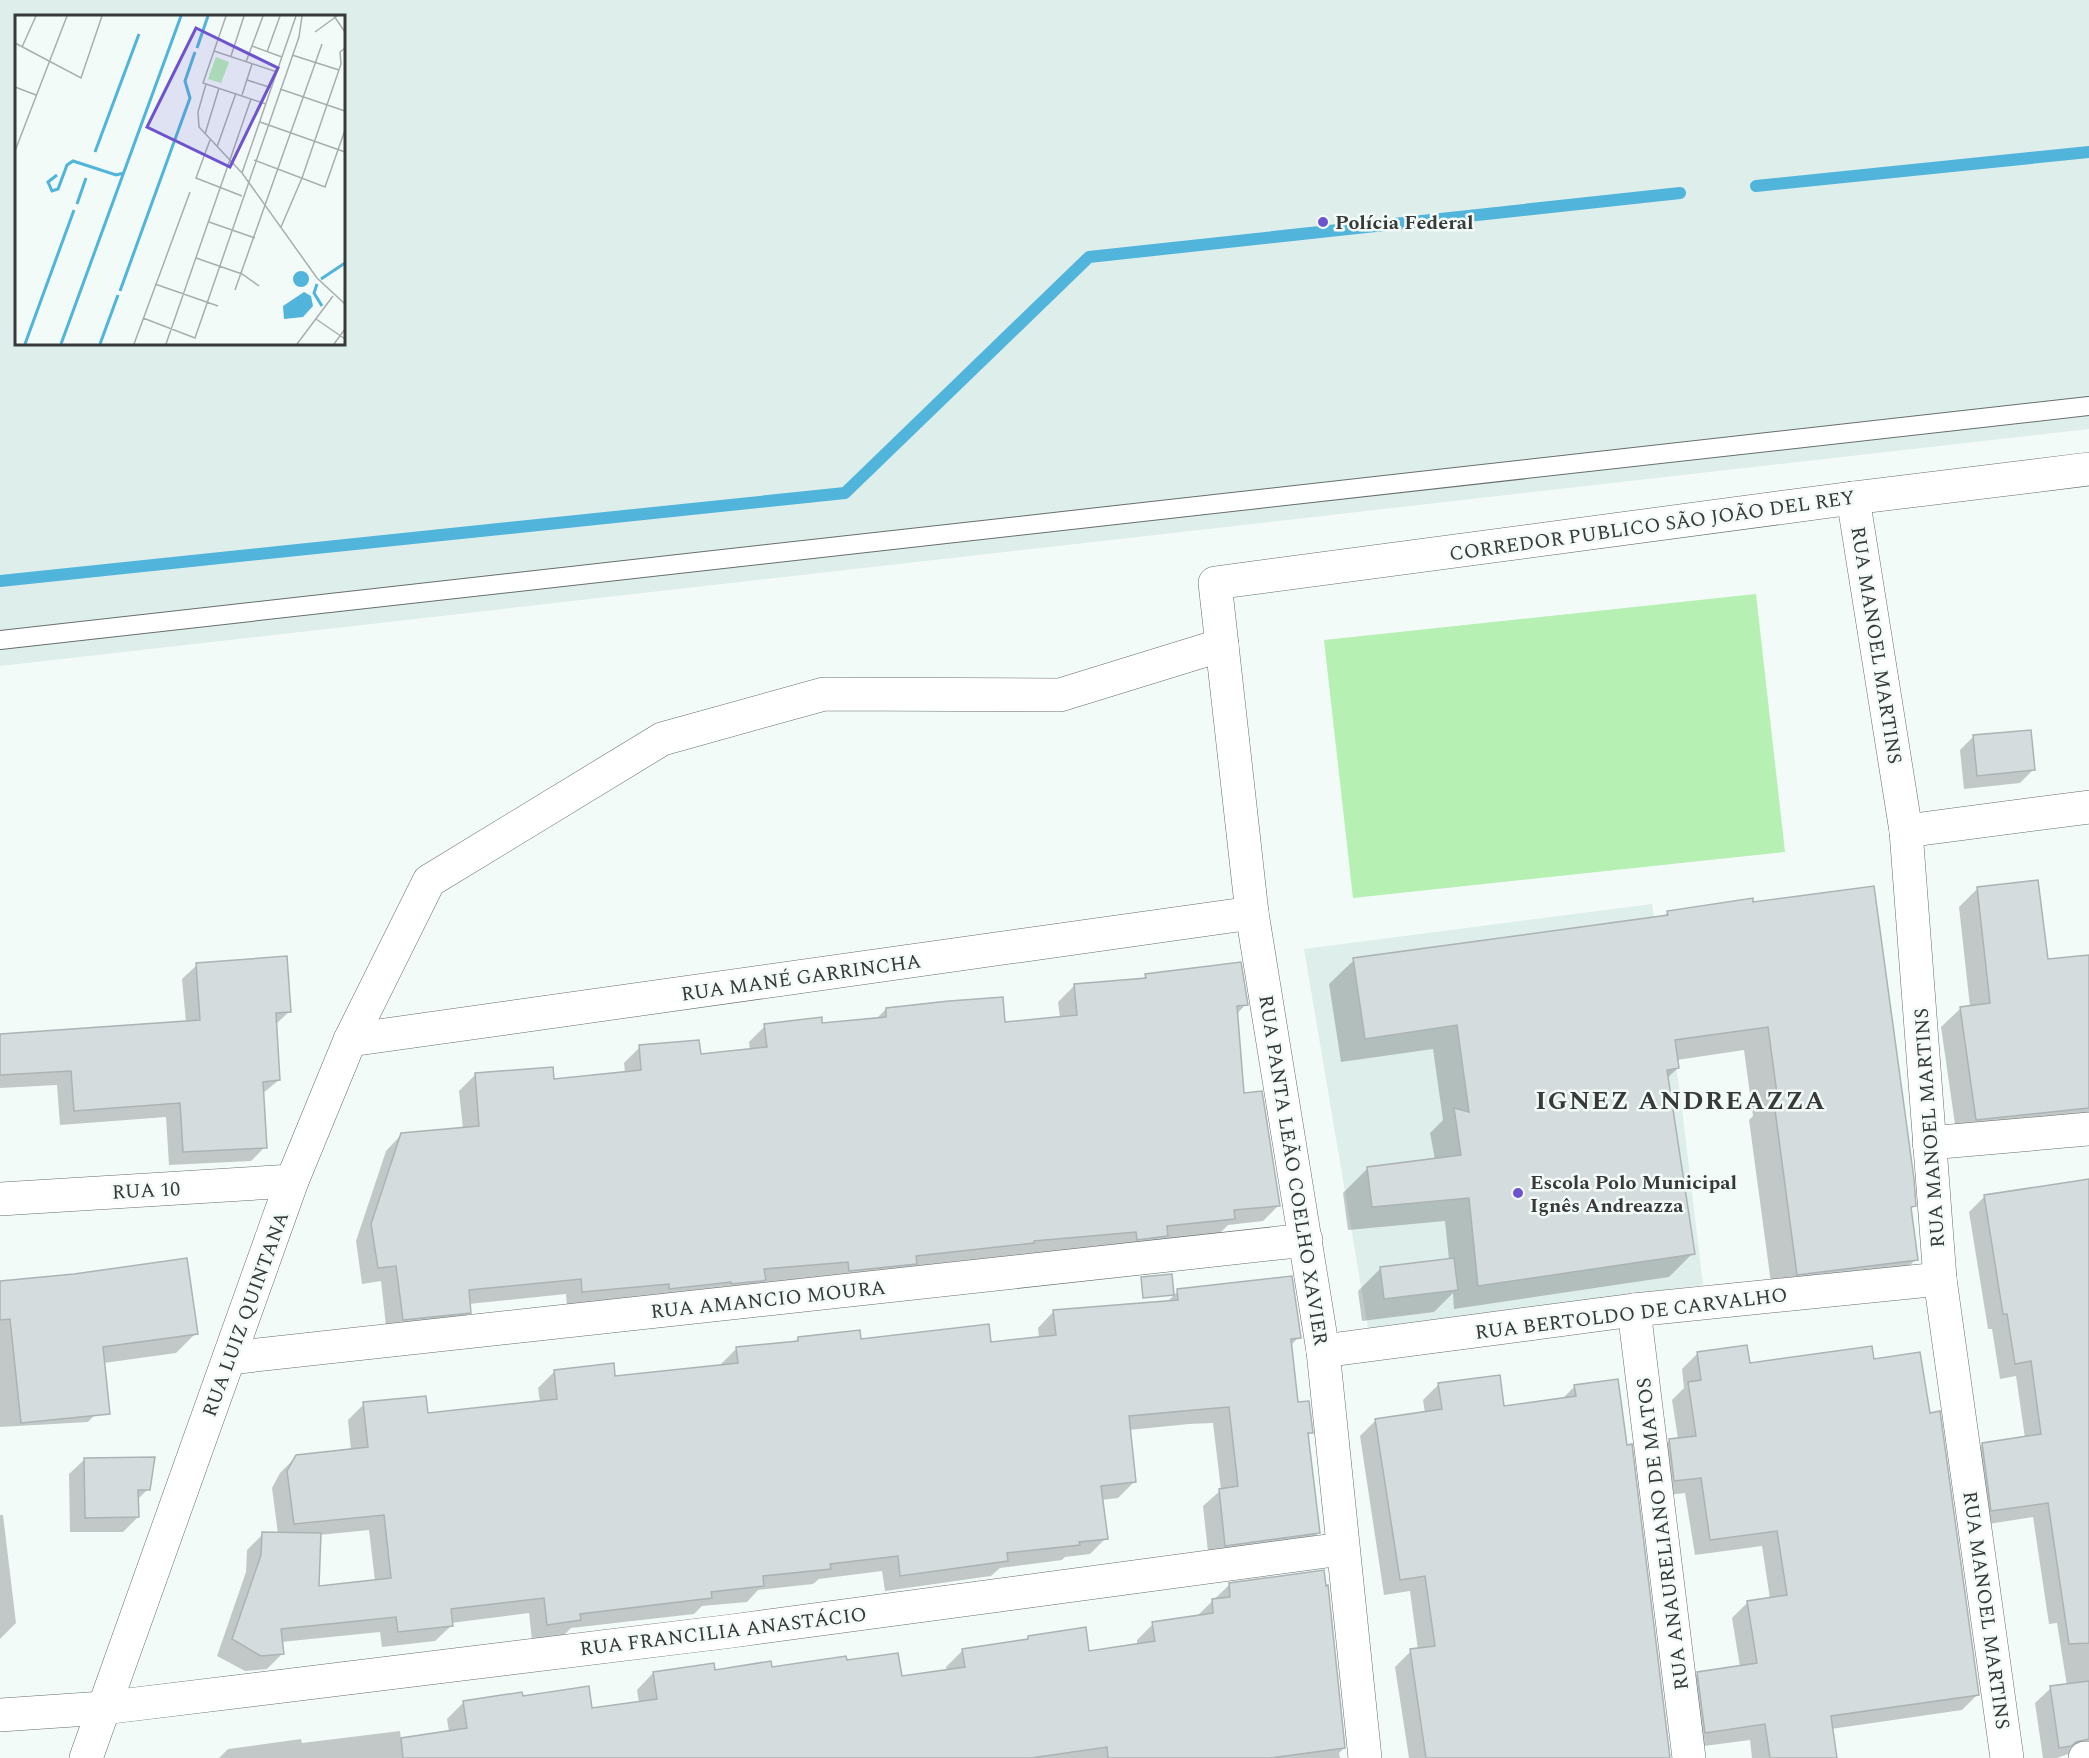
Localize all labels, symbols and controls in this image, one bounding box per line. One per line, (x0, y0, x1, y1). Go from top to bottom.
inset map (15, 15, 345, 345)
place label: Polícia Federal (1335, 208, 1474, 238)
marker: Polícia Federal (1316, 215, 1330, 229)
street label: CORREDOR PUBLICO SÃO JOÃO DEL REY (1447, 483, 1857, 569)
street label: RUA MANOEL MARTINS (1842, 524, 1910, 766)
street label: RUA MANÉ GARRINCHA (679, 946, 923, 1010)
street label: RUA PANTA LEÃO COELHO XAVIER (1250, 993, 1336, 1348)
street label: RUA MANOEL MARTINS (1907, 1007, 1953, 1249)
district label: IGNEZ ANDREAZZA (1535, 1081, 1827, 1121)
place label: Escola Polo Municipal Ignês Andreazza (1530, 1168, 1737, 1221)
street label: RUA 10 (111, 1174, 181, 1208)
marker: Escola Polo Municipal Ignês Andreazza (1511, 1186, 1525, 1200)
street label: RUA LUIZ QUINTANA (195, 1208, 297, 1421)
street label: RUA AMANCIO MOURA (649, 1273, 887, 1327)
street label: RUA BERTOLDO DE CARVALHO (1473, 1280, 1789, 1348)
street label: RUA ANAURELIANO DE MATOS (1629, 1376, 1697, 1692)
street label: RUA MANOEL MARTINS (1954, 1489, 2018, 1731)
street label: RUA FRANCILIA ANASTÁCIO (578, 1599, 868, 1664)

